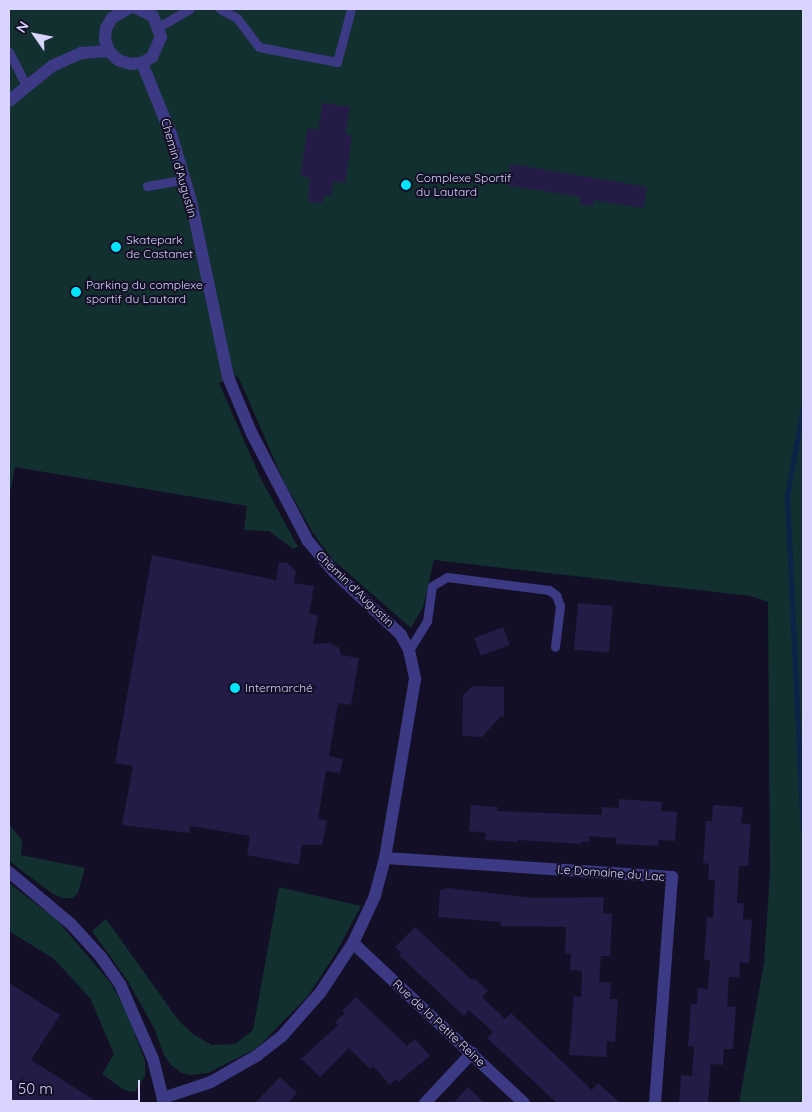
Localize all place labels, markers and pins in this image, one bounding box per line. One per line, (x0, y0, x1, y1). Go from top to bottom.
place label: Complexe Sportif du Lautard (416, 171, 511, 199)
marker: Complexe Sportif du Lautard (400, 179, 412, 191)
place label: Skatepark de Castanet (126, 233, 193, 261)
marker: Skatepark de Castanet (110, 241, 122, 253)
place label: Parking du complexe sportif du Lautard (86, 278, 203, 306)
marker: Parking du complexe sportif du Lautard (70, 286, 82, 298)
place label: Intermarché (245, 681, 313, 695)
marker: Intermarché (229, 682, 241, 694)

